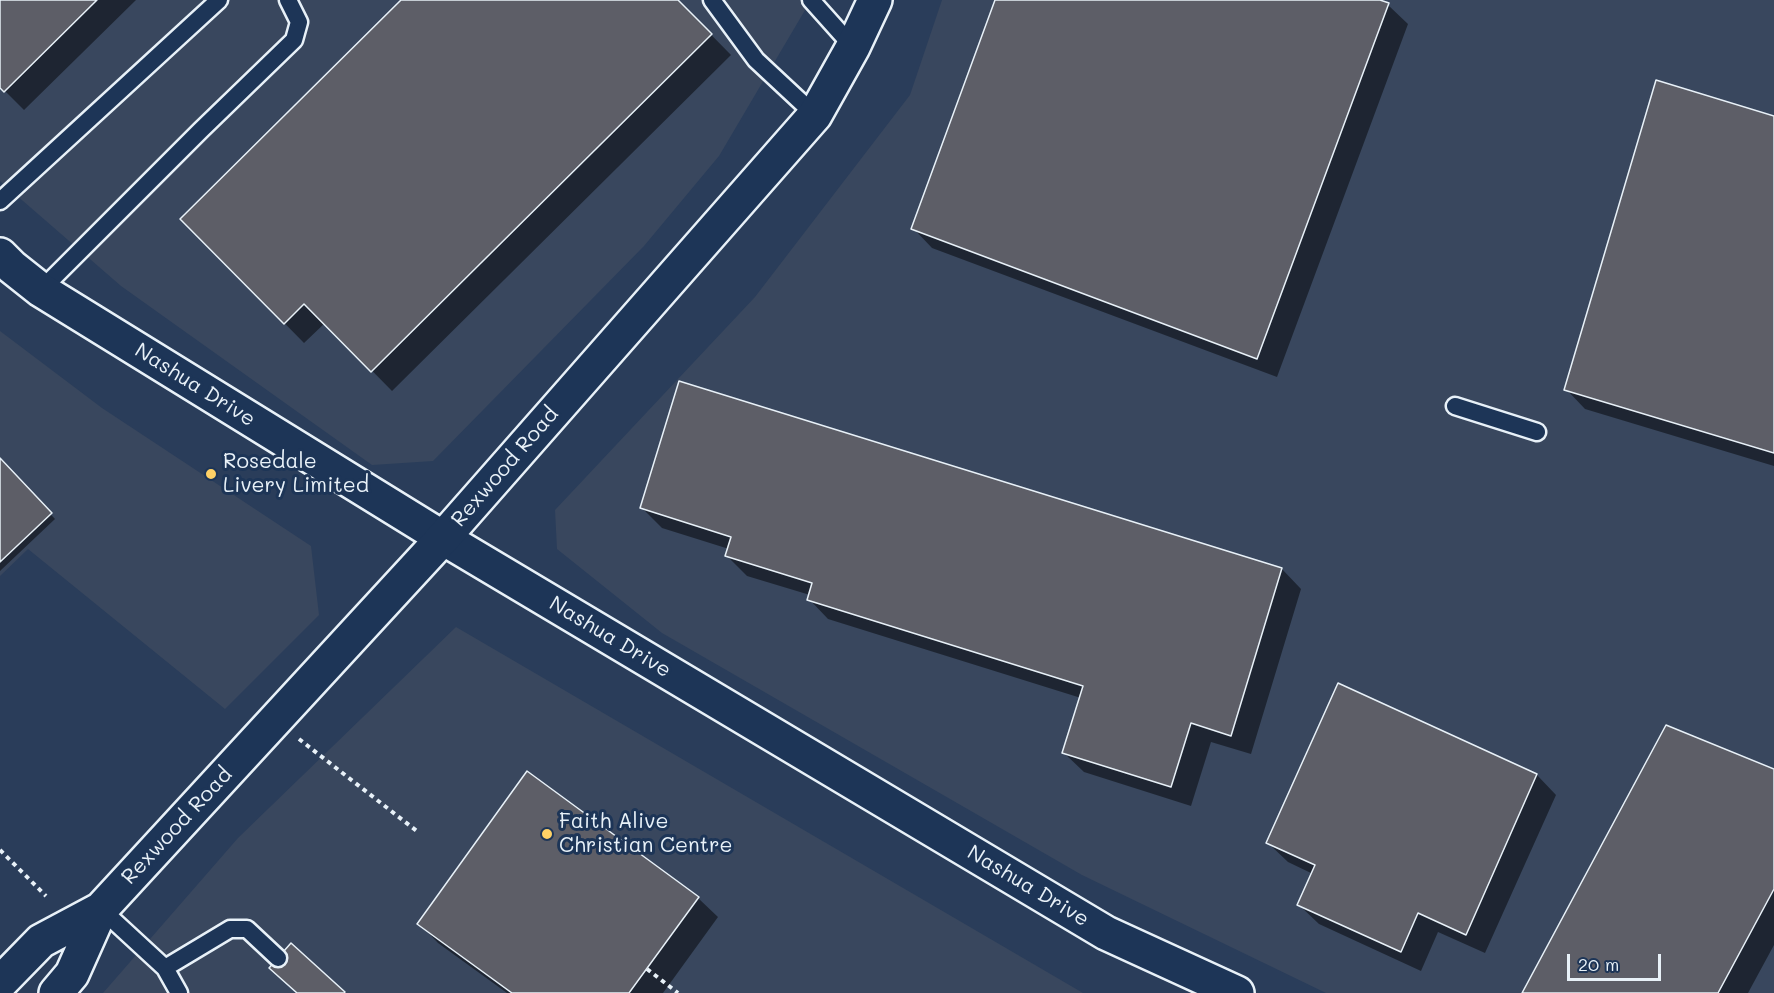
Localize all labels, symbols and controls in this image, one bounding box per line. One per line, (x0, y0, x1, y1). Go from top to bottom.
street label: Nashua Drive (130, 338, 260, 432)
street label: Rexwood Road (446, 402, 564, 532)
place label: Rosedale Livery Limited (223, 449, 369, 499)
marker: Rosedale Livery Limited (204, 467, 218, 481)
street label: Nashua Drive (545, 591, 675, 683)
street label: Rexwood Road (116, 762, 238, 890)
place label: Faith Alive Christian Centre (559, 809, 733, 859)
marker: Faith Alive Christian Centre (540, 827, 554, 841)
street label: Nashua Drive (963, 840, 1093, 932)
scale bar (1570, 942, 1664, 980)
text: 20 m (1578, 952, 1619, 976)

